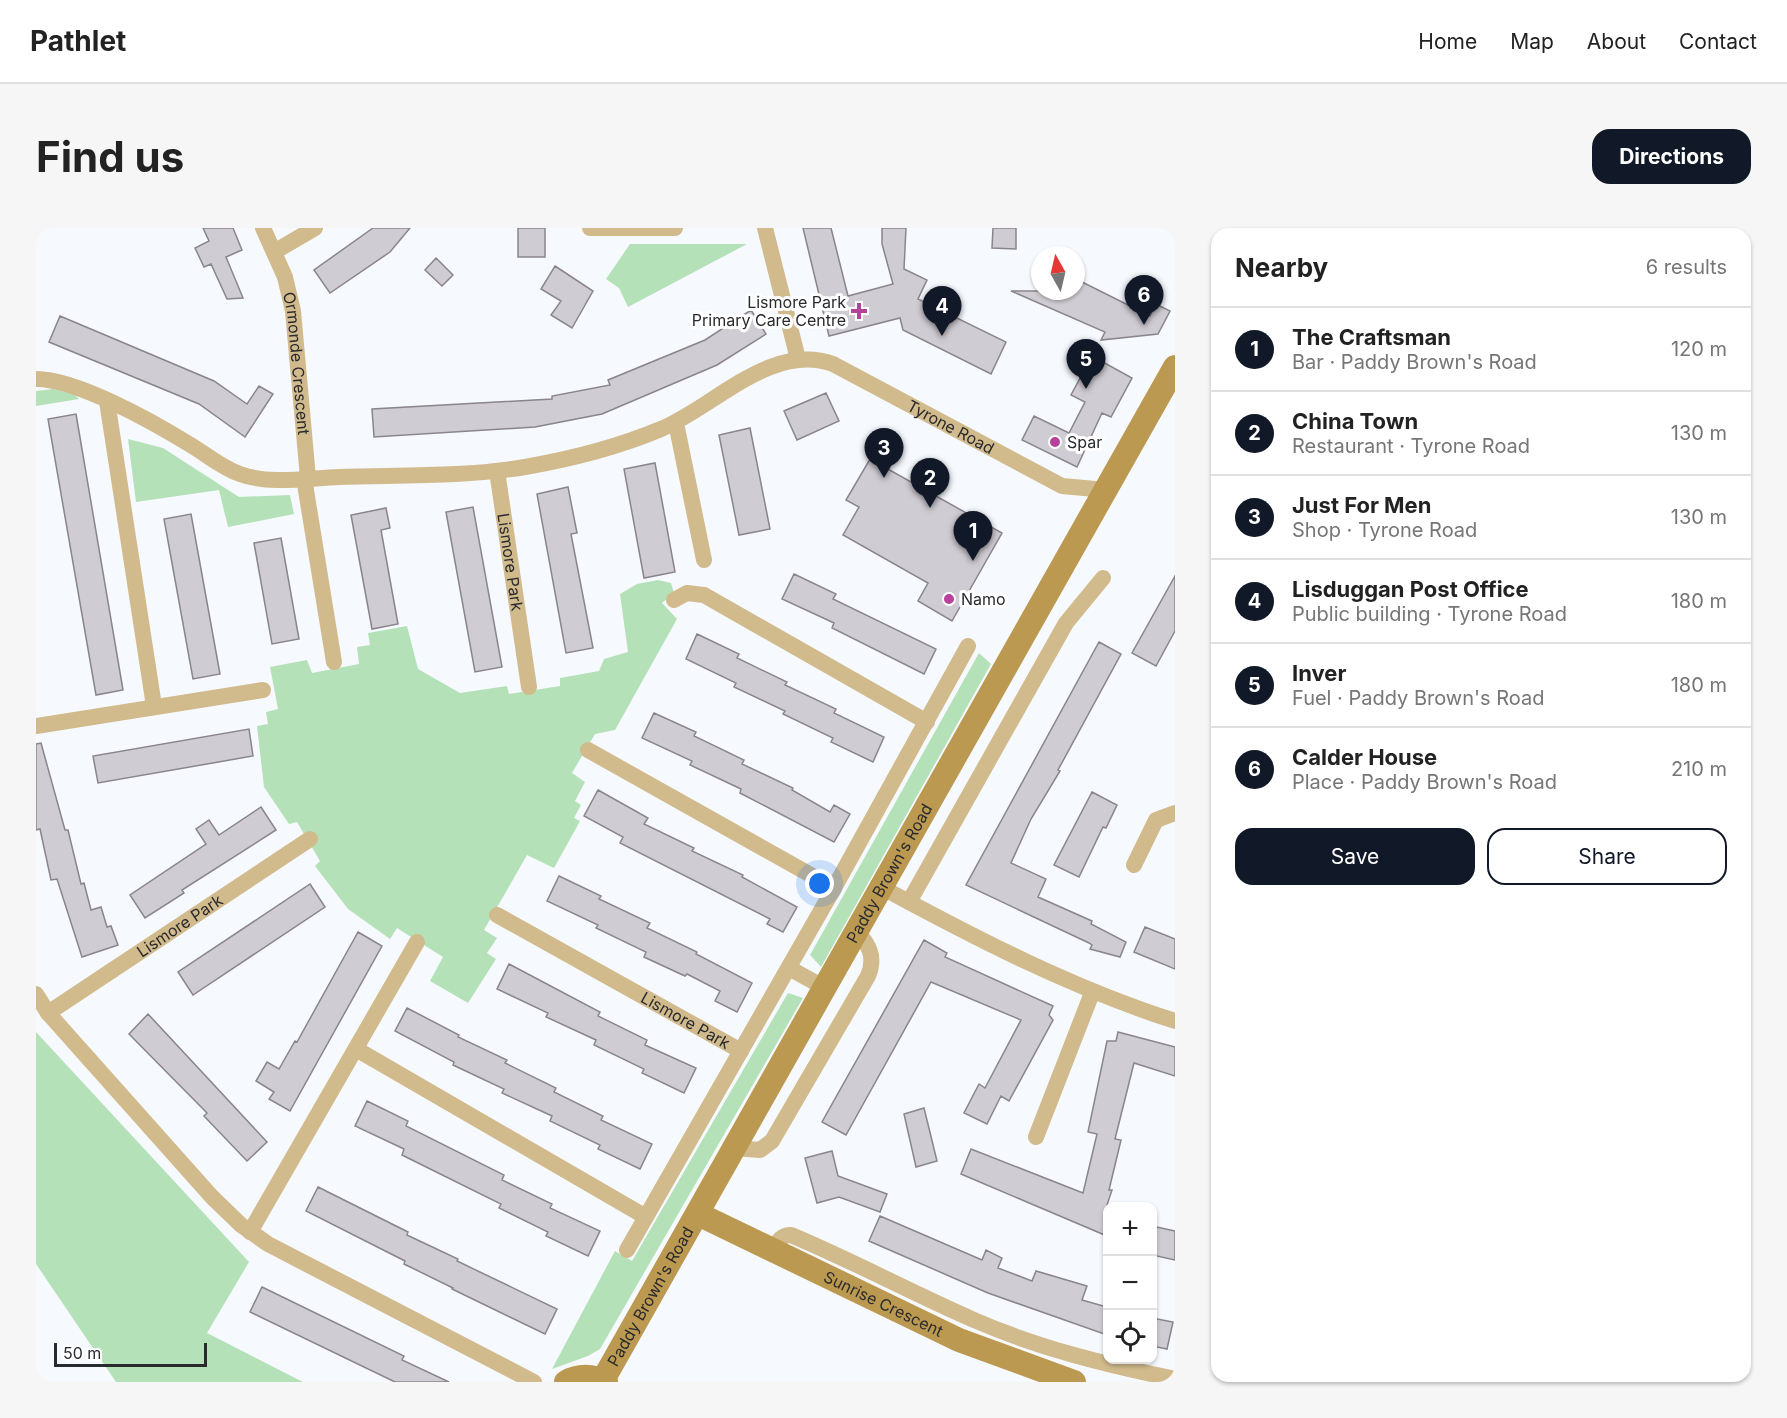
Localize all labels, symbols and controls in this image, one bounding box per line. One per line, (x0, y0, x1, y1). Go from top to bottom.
text: Pathlet (30, 24, 126, 58)
text: Home (1418, 29, 1477, 54)
text: Map (1510, 29, 1554, 54)
text: About (1587, 29, 1646, 54)
text: Contact (1679, 29, 1757, 54)
button: Directions (1592, 129, 1751, 184)
text: Find us (36, 131, 184, 182)
north arrow (1031, 246, 1085, 300)
text: Nearby (1235, 252, 1328, 283)
text: 6 results (1646, 255, 1727, 279)
pin: 6 (1124, 276, 1164, 325)
pin: 4 (922, 286, 962, 336)
street label: Ormonde Crescent (279, 290, 314, 436)
place label: Lismore Park Primary Care Centre (692, 292, 846, 330)
marker: Lismore Park Primary Care Centre (850, 302, 868, 320)
text: The Craftsman (1292, 324, 1451, 350)
text: 1 (1250, 337, 1259, 361)
text: 120 m (1671, 337, 1727, 361)
pin: 5 (1066, 340, 1106, 389)
text: Bar · Paddy Brown's Road (1292, 350, 1537, 374)
street label: Tyrone Road (904, 395, 998, 458)
text: China Town (1292, 408, 1418, 434)
text: 2 (1248, 421, 1261, 445)
text: 130 m (1671, 421, 1727, 445)
pin: 3 (864, 428, 904, 478)
place label: Spar (1067, 432, 1102, 452)
text: Restaurant · Tyrone Road (1292, 434, 1530, 458)
marker: Spar (1048, 435, 1062, 449)
pin: 2 (910, 458, 950, 508)
text: Just For Men (1292, 492, 1431, 518)
text: 3 (1248, 505, 1261, 529)
text: 130 m (1671, 505, 1727, 529)
street label: Lismore Park (493, 512, 528, 613)
pin: 1 (954, 512, 992, 561)
text: Shop · Tyrone Road (1292, 518, 1477, 542)
text: Lisduggan Post Office (1292, 576, 1529, 602)
place label: Namo (961, 589, 1006, 609)
text: 4 (1248, 589, 1261, 613)
text: 180 m (1671, 589, 1727, 613)
marker: Namo (942, 592, 956, 606)
text: Public building · Tyrone Road (1292, 602, 1567, 626)
text: Inver (1292, 660, 1346, 686)
text: 5 (1248, 673, 1261, 697)
text: 180 m (1671, 673, 1727, 697)
text: Fuel · Paddy Brown's Road (1292, 686, 1544, 710)
text: Calder House (1292, 744, 1437, 770)
text: 6 (1248, 757, 1261, 781)
text: 210 m (1671, 757, 1727, 781)
text: Place · Paddy Brown's Road (1292, 770, 1557, 794)
street label: Paddy Brown's Road (842, 800, 936, 946)
button: Save (1235, 828, 1475, 885)
button: Share (1487, 828, 1727, 885)
your location (805, 869, 834, 898)
street label: Lismore Park (133, 890, 227, 961)
street label: Lismore Park (638, 987, 734, 1053)
map controls (1103, 1202, 1157, 1364)
button: + (1103, 1202, 1157, 1256)
street label: Paddy Brown's Road (603, 1223, 697, 1370)
button: − (1103, 1256, 1157, 1310)
street label: Sunrise Crescent (821, 1266, 946, 1341)
button: locate (1103, 1310, 1157, 1364)
scale bar (54, 1340, 207, 1368)
text: 50 m (63, 1343, 101, 1363)

